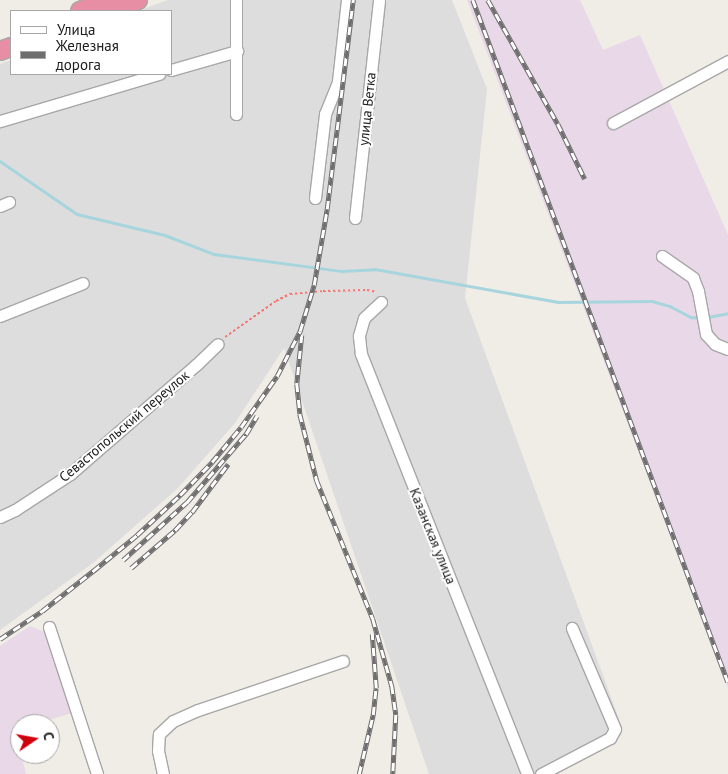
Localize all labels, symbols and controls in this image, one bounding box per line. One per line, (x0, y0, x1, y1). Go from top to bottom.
legend (10, 10, 172, 75)
text: Улица (57, 20, 95, 39)
text: Железная дорога (56, 36, 119, 74)
street label: улица Ветка (355, 71, 379, 147)
street label: Севастопольский переулок (56, 367, 192, 485)
street label: Казанская улица (406, 486, 460, 586)
north arrow (10, 714, 60, 764)
text: С (39, 730, 58, 742)

